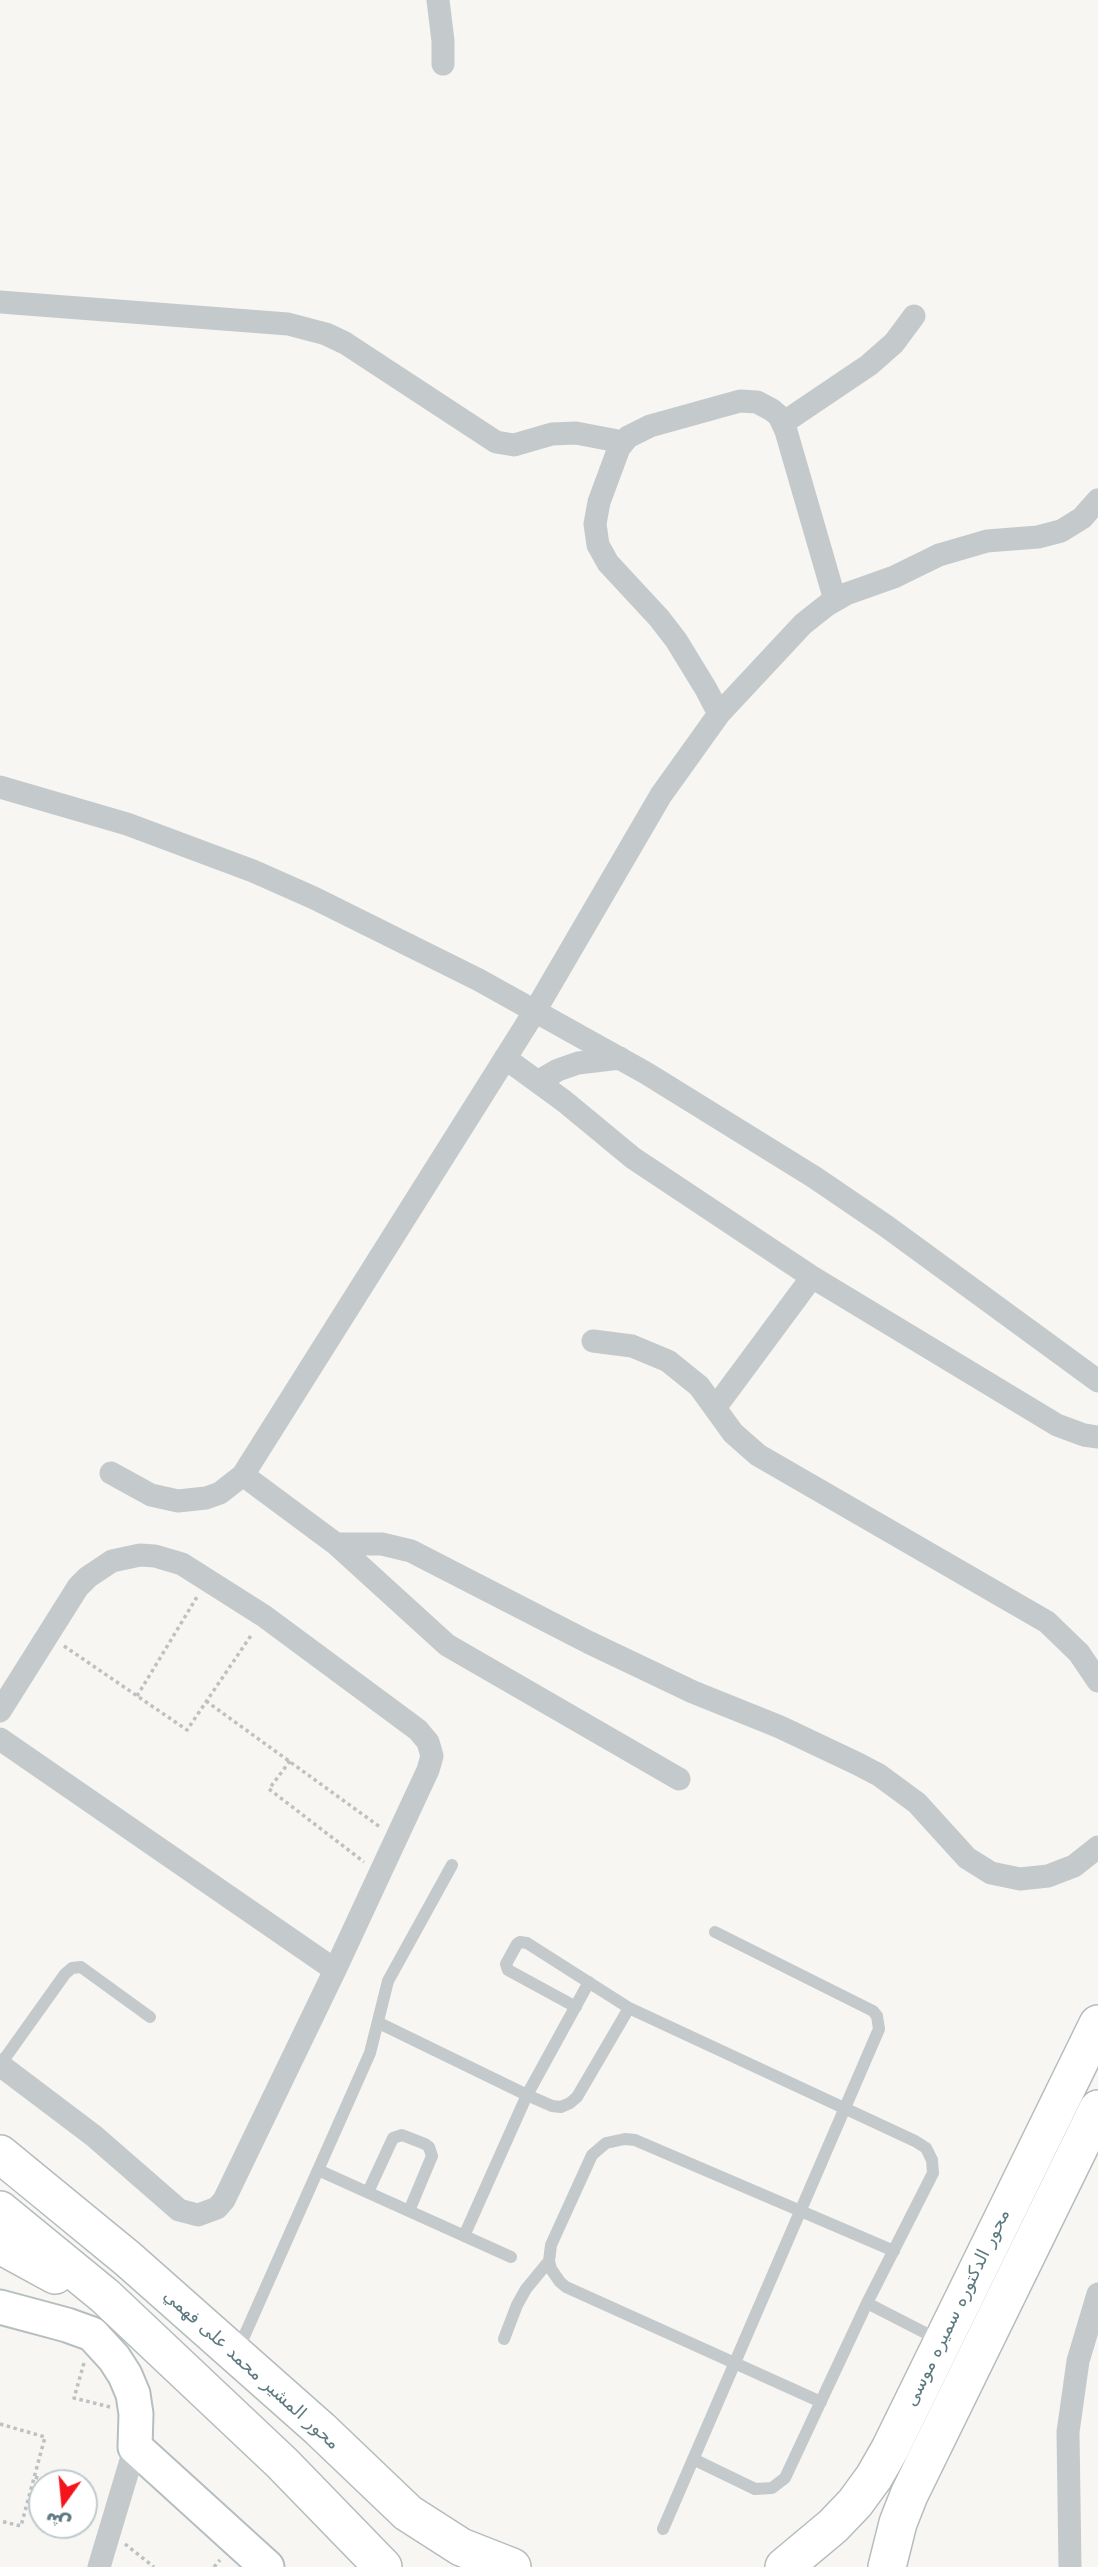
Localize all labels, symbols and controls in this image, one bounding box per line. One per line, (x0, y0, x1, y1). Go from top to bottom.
street label: محور الدكتوره سميره موسى (901, 2206, 1015, 2410)
street label: محور المشير محمد على فهمي (158, 2285, 344, 2455)
north arrow (28, 2469, 98, 2539)
text: ش (43, 2508, 74, 2536)

